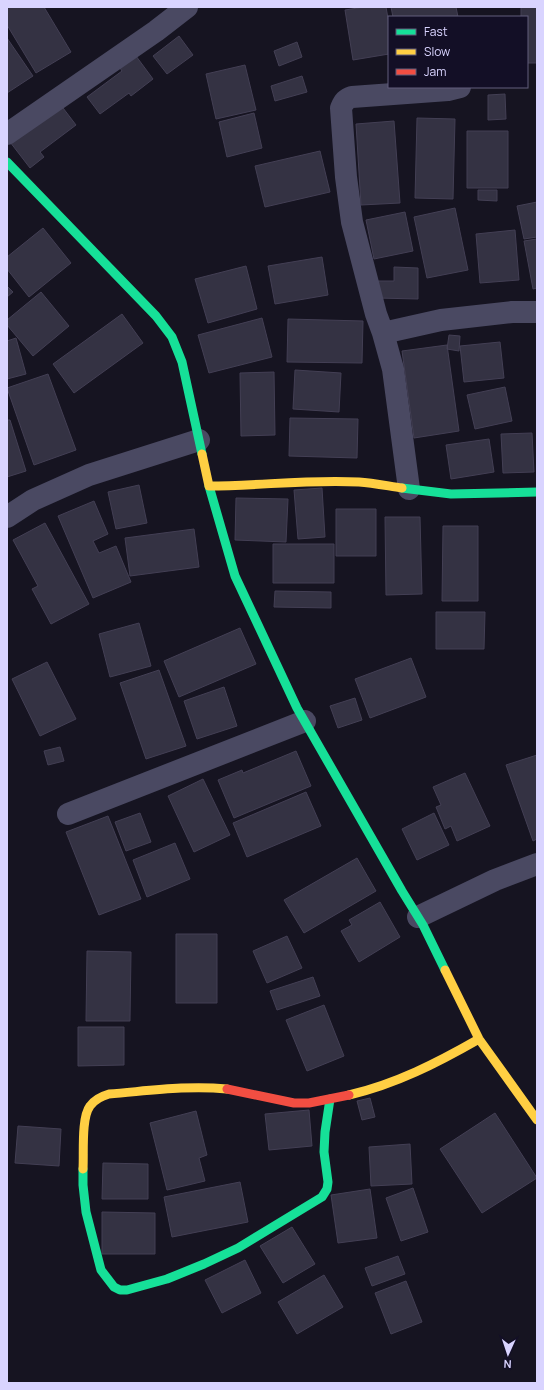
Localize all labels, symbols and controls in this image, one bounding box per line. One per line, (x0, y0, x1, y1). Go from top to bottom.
legend (388, 16, 528, 88)
text: Fast (424, 23, 448, 40)
text: Slow (424, 43, 450, 60)
text: Jam (424, 63, 446, 80)
north arrow (488, 1334, 528, 1374)
text: N (503, 1357, 512, 1372)

